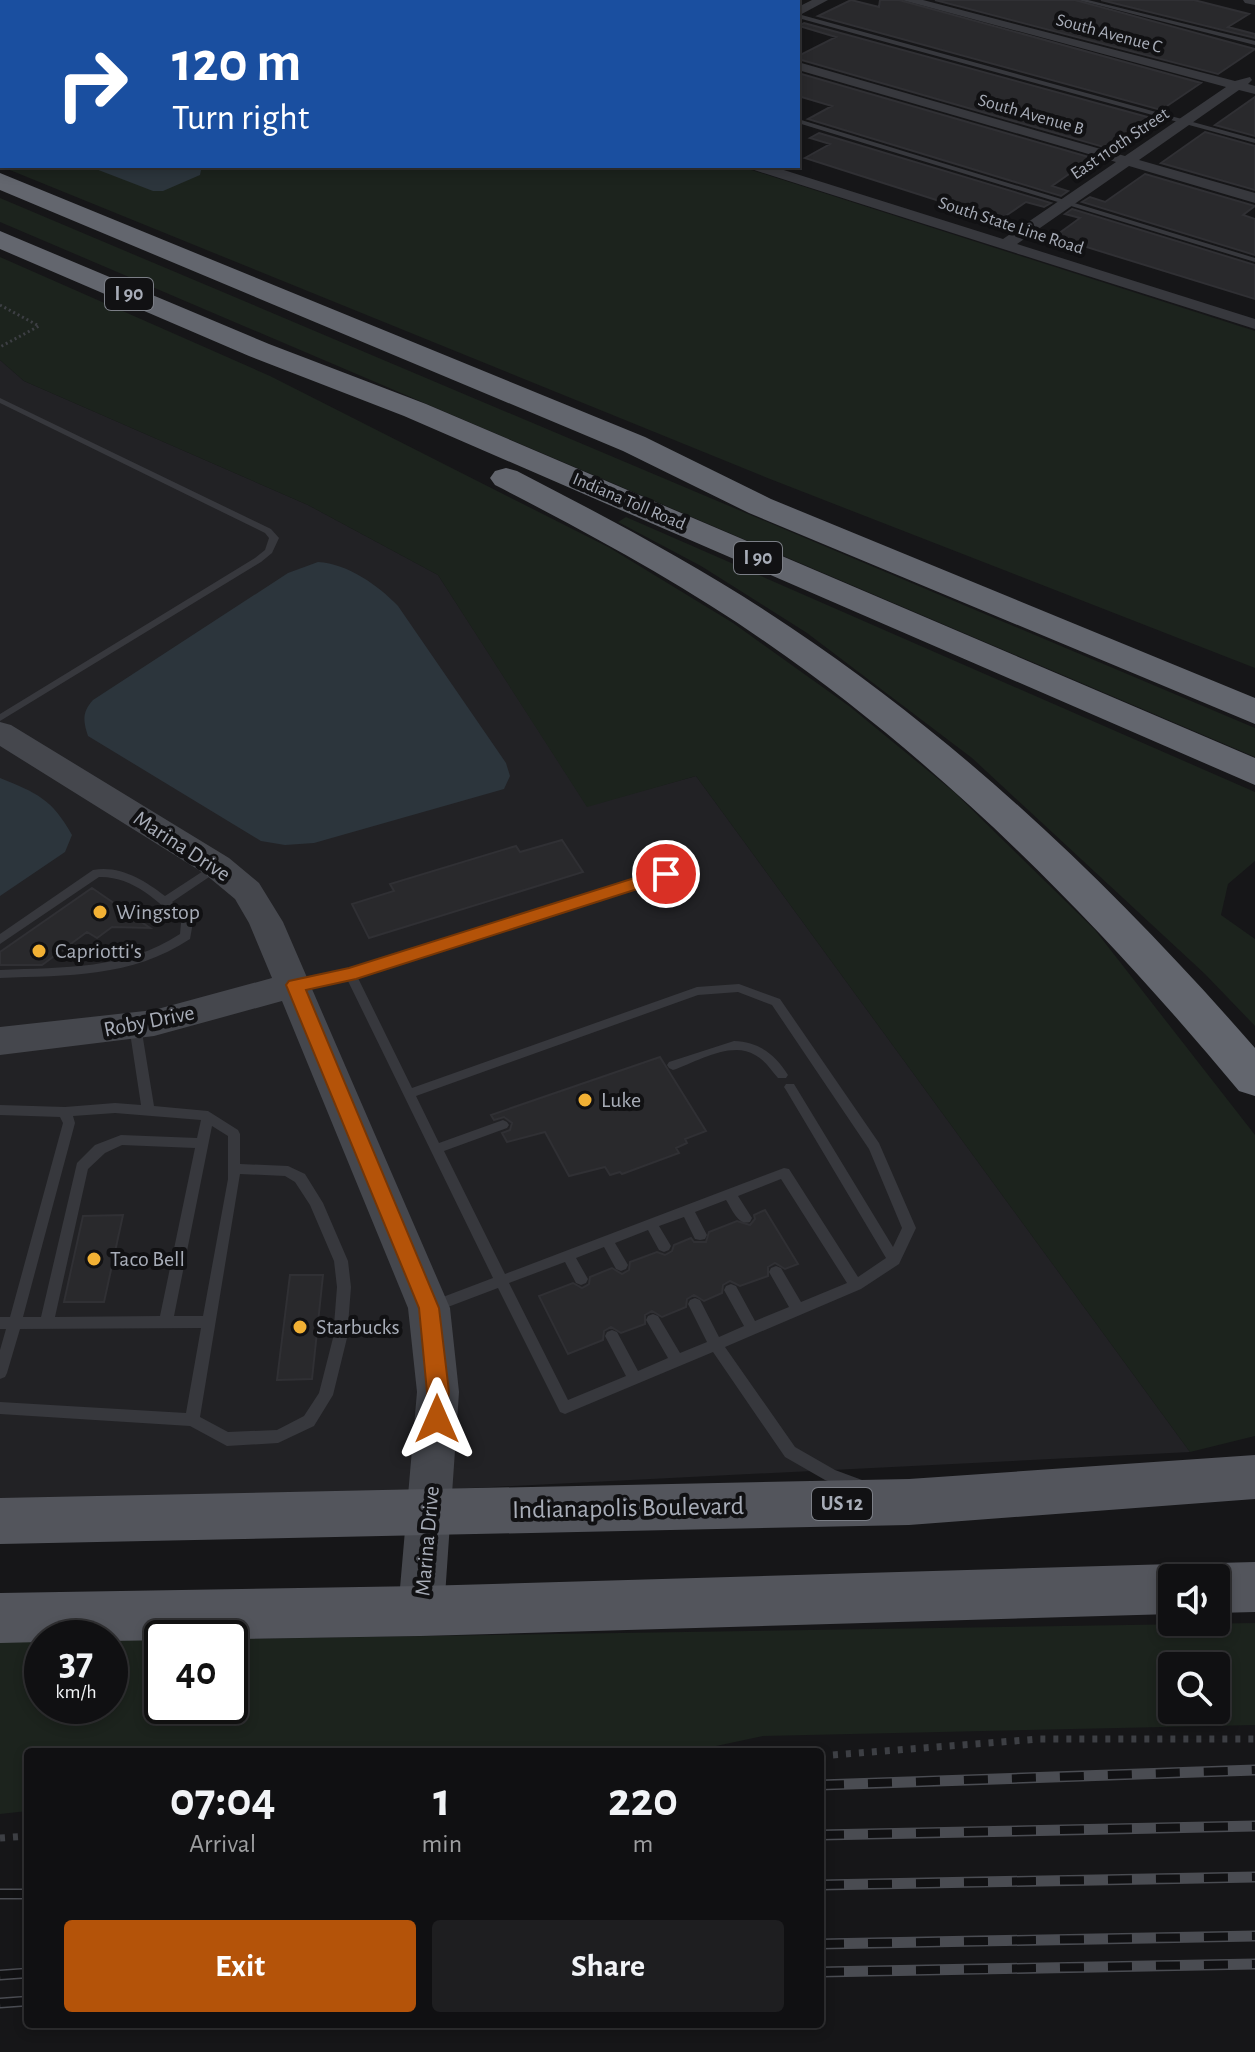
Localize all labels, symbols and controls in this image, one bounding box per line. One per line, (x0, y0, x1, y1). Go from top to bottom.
street label: South Avenue C (1054, 11, 1164, 57)
icon: right (40, 32, 144, 136)
text: 120 m (172, 35, 301, 91)
street label: South Avenue B (976, 91, 1086, 139)
text: Turn right (172, 100, 309, 136)
street label: East 110th Street (1068, 104, 1173, 183)
street label: South State Line Road (936, 194, 1086, 258)
road number: I 90 (105, 278, 153, 310)
street label: Indiana Toll Road (570, 470, 688, 534)
road number: I 90 (734, 542, 782, 574)
street label: Marina Drive (130, 807, 234, 885)
pin (632, 840, 700, 908)
icon: arrive (644, 852, 688, 896)
place label: Wingstop (116, 901, 200, 923)
marker: Wingstop (91, 903, 109, 921)
place label: Capriotti's (55, 940, 142, 962)
marker: Capriotti's (30, 942, 48, 960)
street label: Roby Drive (102, 1001, 196, 1041)
place label: Luke (601, 1089, 641, 1111)
marker: Luke (576, 1091, 594, 1109)
place label: Taco Bell (110, 1248, 185, 1270)
marker: Taco Bell (85, 1250, 103, 1268)
place label: Starbucks (316, 1316, 400, 1338)
marker: Starbucks (291, 1318, 309, 1336)
position arrow (395, 1377, 479, 1461)
street label: Marina Drive (411, 1485, 443, 1597)
road number: US 12 (812, 1488, 872, 1520)
street label: Indianapolis Boulevard (512, 1493, 744, 1523)
map controls (1158, 1564, 1230, 1724)
button: sound (1158, 1564, 1230, 1636)
speed limit sign: 40 (144, 1620, 248, 1724)
text: 37 (59, 1642, 93, 1682)
button: search (1158, 1652, 1230, 1724)
text: km/h (55, 1682, 97, 1702)
text: 07:04 (170, 1777, 276, 1825)
text: 1 (433, 1777, 450, 1825)
text: 220 (608, 1777, 678, 1825)
text: Arrival (189, 1831, 256, 1857)
text: min (422, 1831, 462, 1857)
text: m (633, 1831, 653, 1857)
button: Exit (64, 1920, 416, 2012)
button: Share (432, 1920, 784, 2012)

